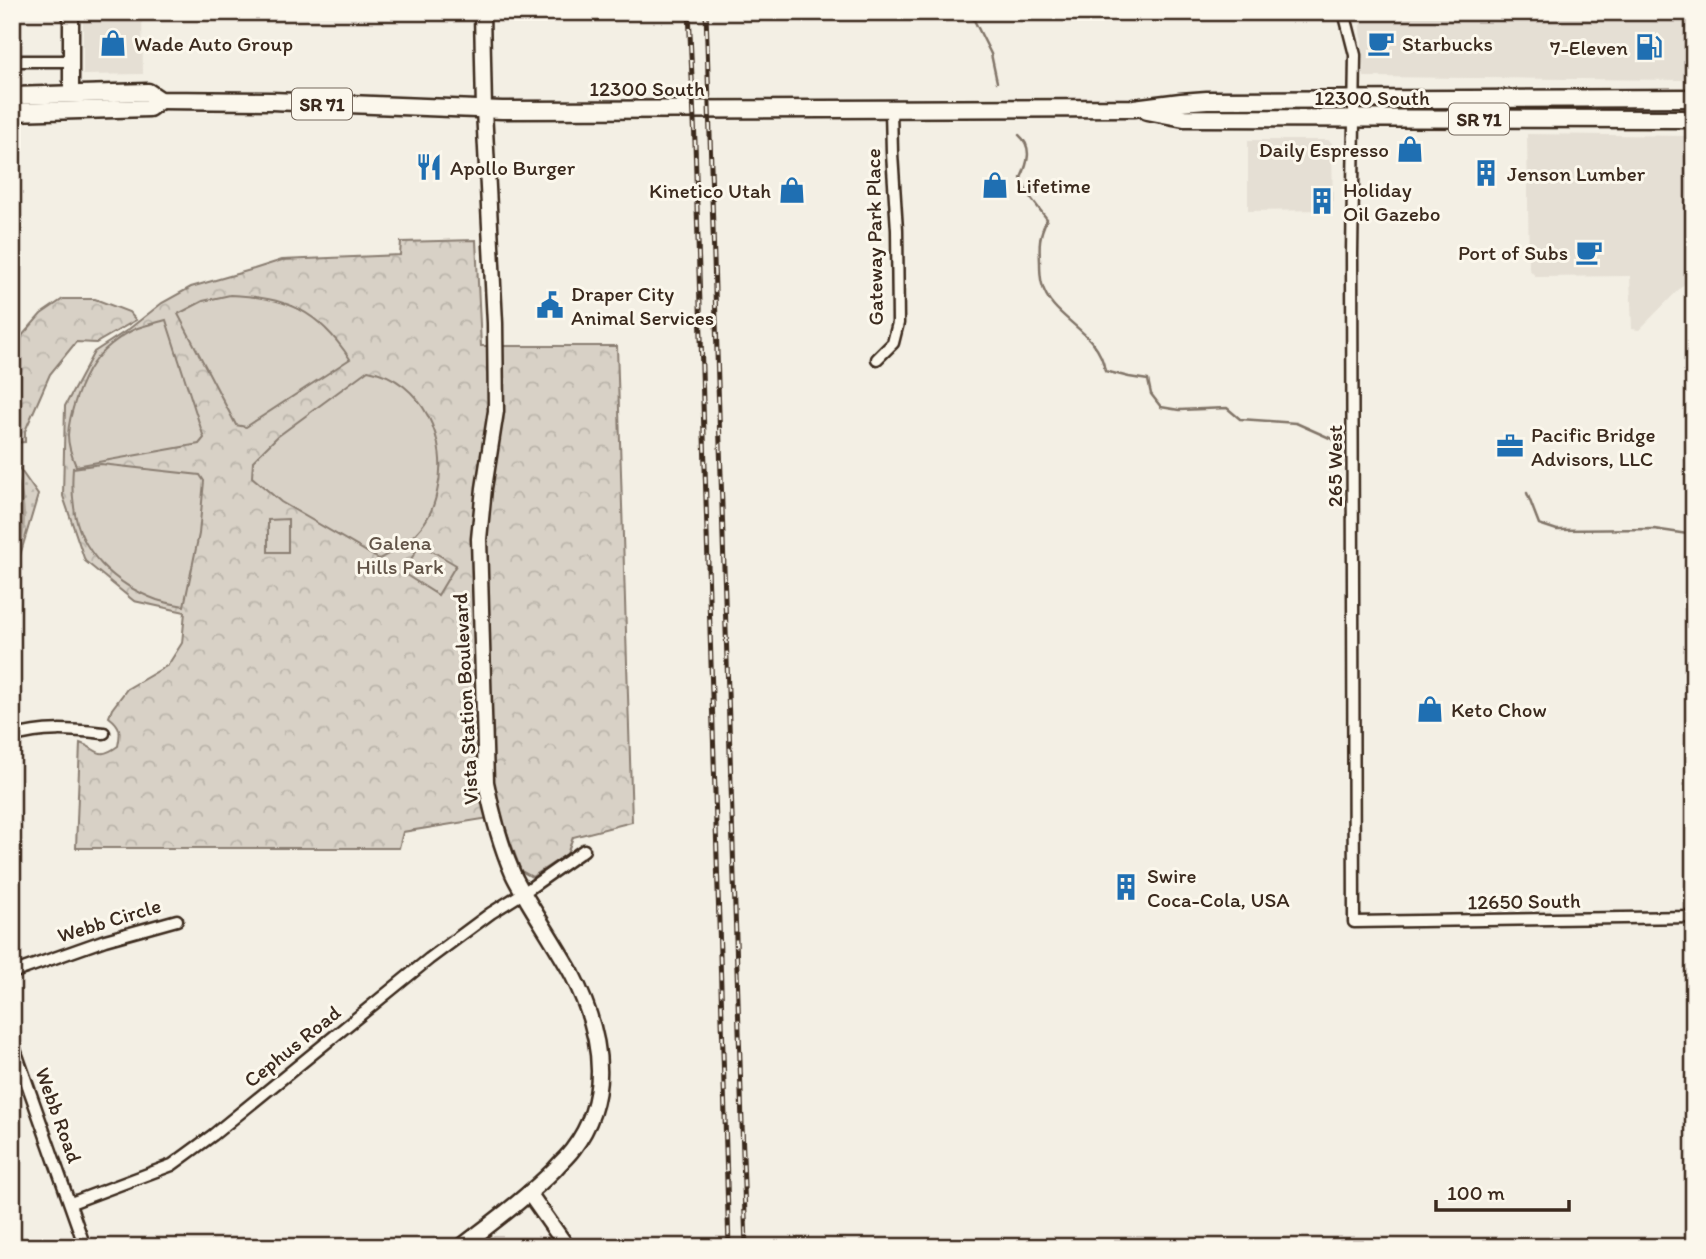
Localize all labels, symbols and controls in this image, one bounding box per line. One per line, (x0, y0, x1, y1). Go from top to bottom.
shop icon: Wade Auto Group (98, 28, 128, 58)
cafe icon: Starbucks (1366, 28, 1396, 58)
place label: Wade Auto Group (134, 31, 293, 56)
place label: Starbucks (1402, 31, 1493, 56)
fuel station icon: 7-Eleven (1634, 32, 1664, 62)
place label: 7-Eleven (1550, 35, 1628, 60)
street label: 12300 South (589, 76, 705, 101)
street label: 12300 South (1314, 85, 1430, 110)
road number: SR 71 (292, 88, 352, 120)
road number: SR 71 (1449, 104, 1509, 134)
shop icon: Daily Espresso (1395, 134, 1425, 164)
place label: Daily Espresso (1259, 137, 1389, 162)
street label: Gateway Park Place (860, 148, 888, 326)
restaurant icon: Apollo Burger (414, 152, 444, 182)
place label: Apollo Burger (450, 155, 576, 180)
building icon: Jenson Lumber (1471, 158, 1501, 188)
place label: Jenson Lumber (1507, 161, 1646, 186)
shop icon: Lifetime (980, 170, 1010, 200)
place label: Lifetime (1016, 173, 1091, 198)
shop icon: Kinetico Utah (777, 175, 807, 205)
place label: Holiday Oil Gazebo (1343, 177, 1441, 226)
place label: Kinetico Utah (649, 178, 771, 203)
building icon: Holiday Oil Gazebo (1307, 186, 1337, 216)
cafe icon: Port of Subs (1574, 237, 1604, 267)
place label: Port of Subs (1458, 240, 1568, 265)
place label: Draper City Animal Services (571, 281, 714, 330)
public building icon: Draper City Animal Services (535, 290, 565, 320)
place label: Pacific Bridge Advisors, LLC (1531, 422, 1656, 471)
street label: 265 West (1322, 425, 1347, 507)
office icon: Pacific Bridge Advisors, LLC (1495, 431, 1525, 461)
park label: Galena Hills Park (356, 530, 444, 579)
street label: Vista Station Boulevard (447, 592, 483, 806)
shop icon: Keto Chow (1415, 694, 1445, 724)
place label: Keto Chow (1451, 697, 1547, 722)
place label: Swire Coca-Cola, USA (1147, 863, 1290, 912)
building icon: Swire Coca-Cola, USA (1111, 872, 1141, 902)
street label: 12650 South (1467, 888, 1581, 914)
street label: Webb Circle (54, 892, 164, 948)
street label: Cephus Road (239, 999, 346, 1092)
street label: Webb Road (30, 1064, 88, 1167)
scale bar (1436, 1168, 1570, 1212)
text: 100 m (1447, 1180, 1505, 1205)

